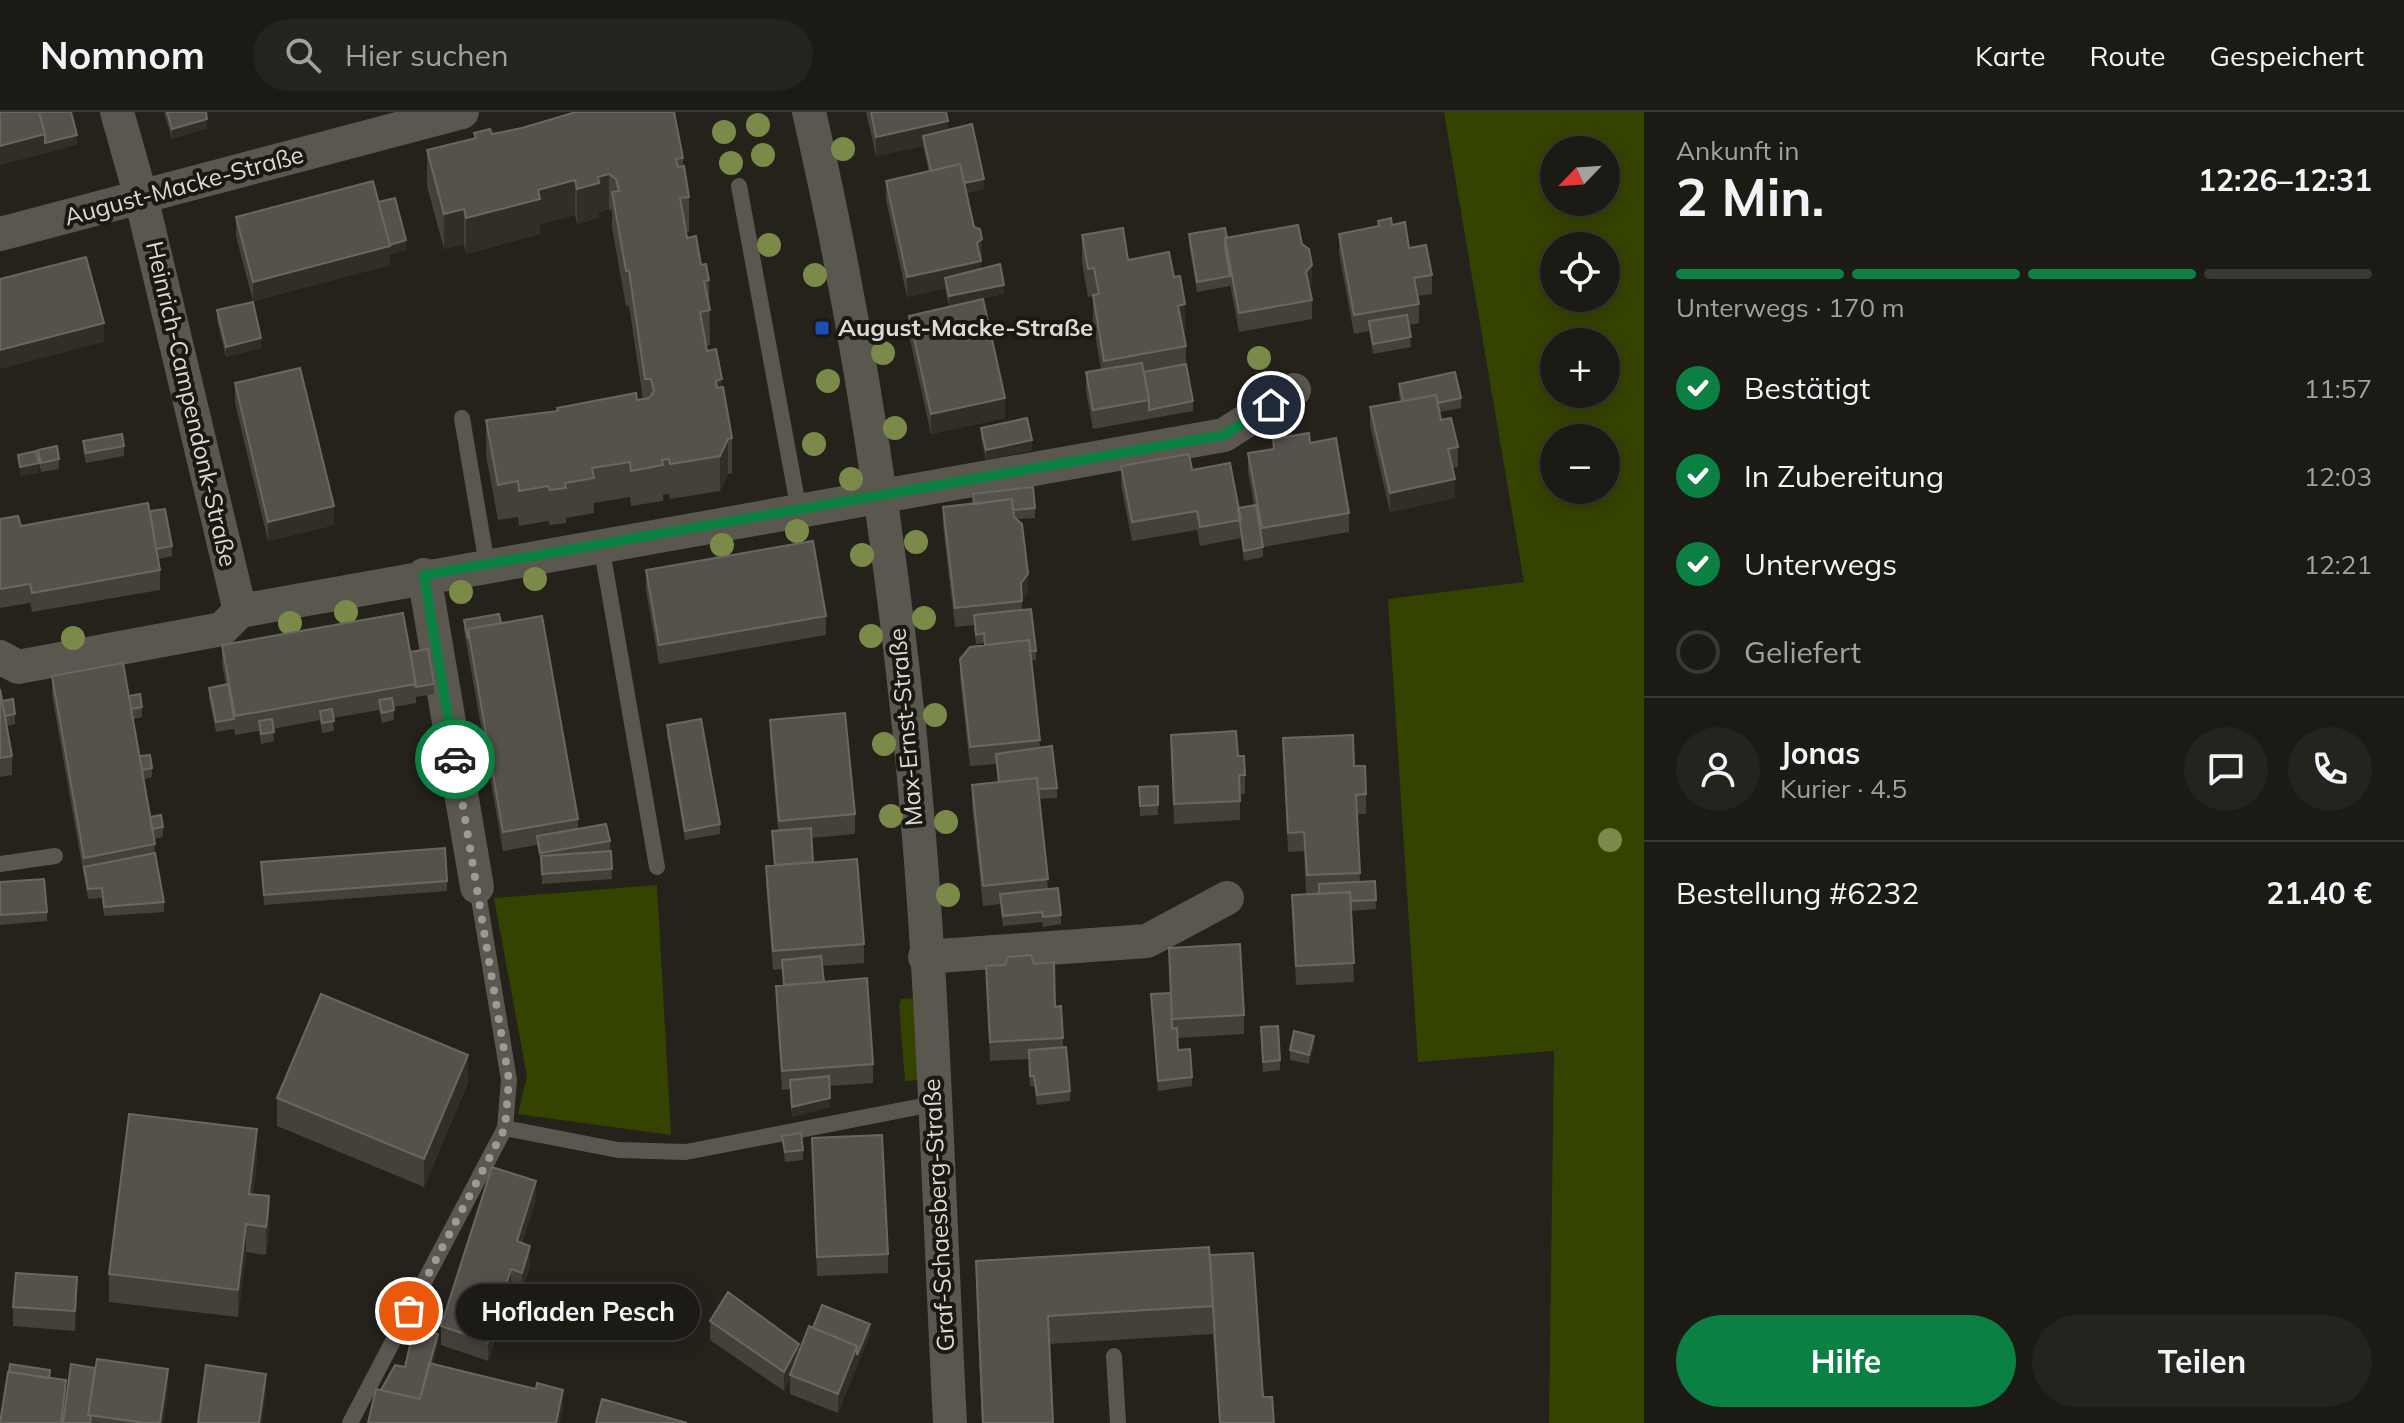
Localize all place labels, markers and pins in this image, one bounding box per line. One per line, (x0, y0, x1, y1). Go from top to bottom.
place label: August-Macke-Straße (838, 312, 1093, 342)
marker: August-Macke-Straße (813, 319, 831, 337)
pin (1237, 371, 1305, 439)
pin (375, 1277, 443, 1345)
callout: Hofladen Pesch (457, 1283, 701, 1339)

